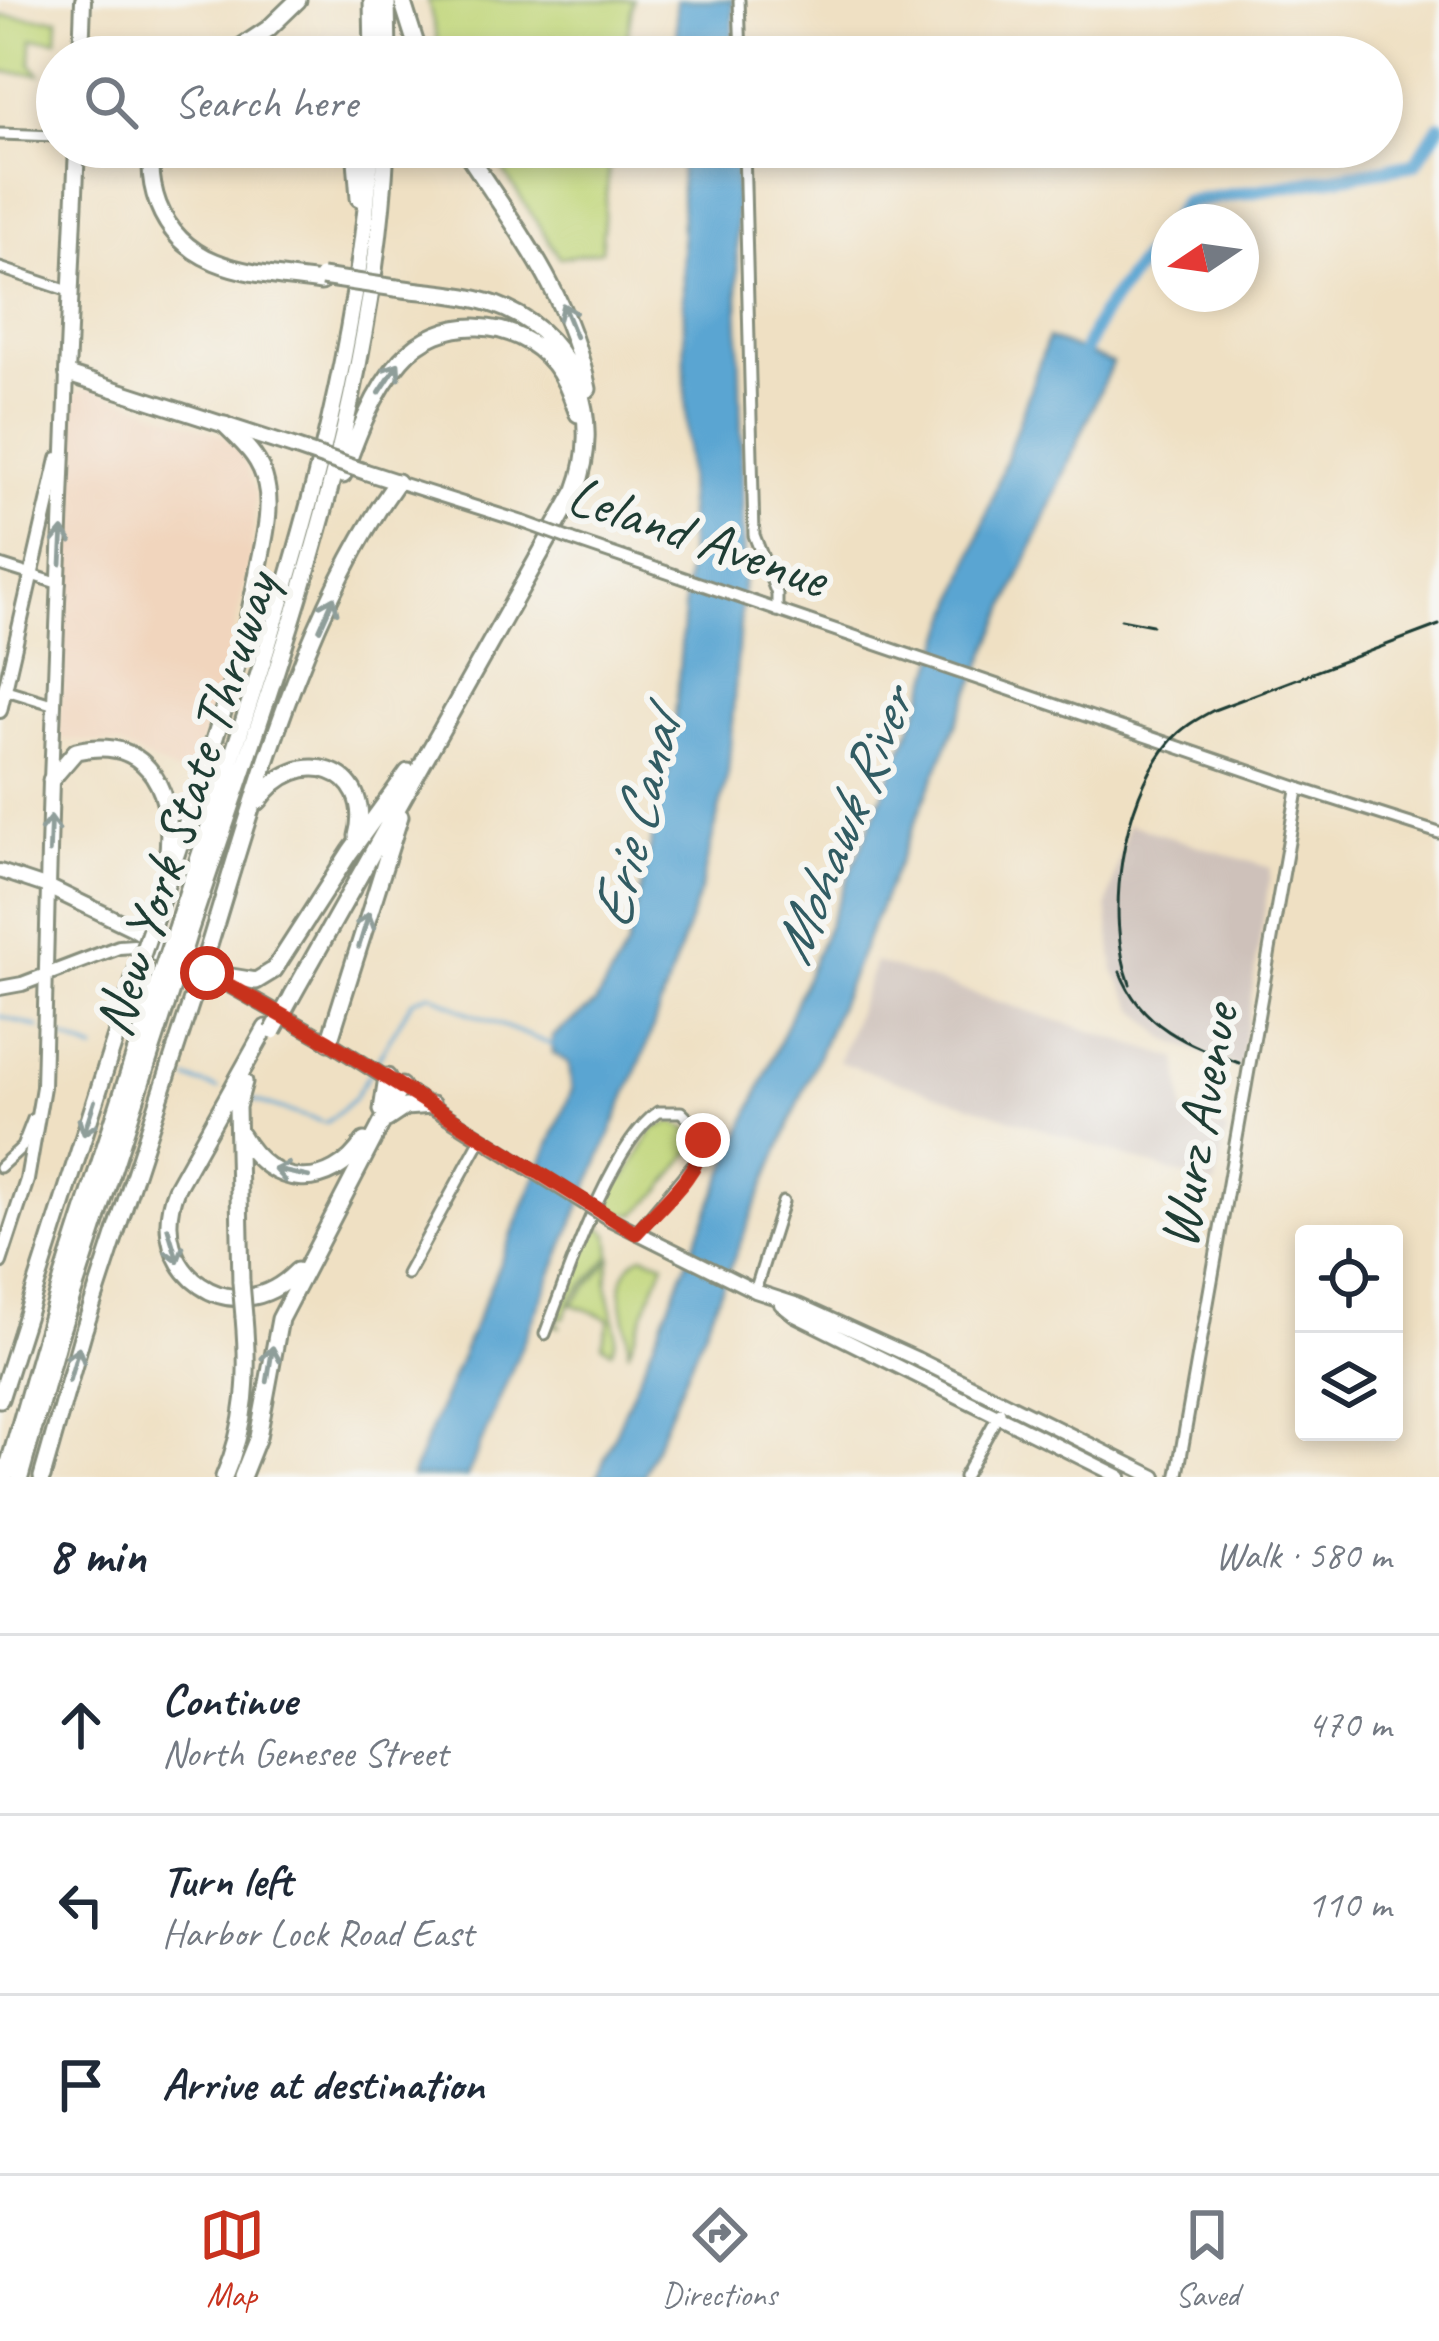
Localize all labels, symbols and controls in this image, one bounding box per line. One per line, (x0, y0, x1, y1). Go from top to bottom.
search box (36, 36, 1403, 168)
icon: search (78, 69, 144, 135)
text: Search here (174, 74, 357, 131)
north arrow (1151, 204, 1259, 312)
one-way arrow (557, 303, 578, 340)
one-way arrow (377, 361, 401, 395)
street label: Leland Avenue (559, 458, 840, 615)
one-way arrow (51, 527, 74, 566)
street label: New York State Thruway (76, 559, 295, 1045)
one-way arrow (317, 596, 339, 632)
water label: Mohawk River (753, 671, 934, 974)
water label: Erie Canal (572, 690, 702, 936)
one-way arrow (38, 815, 61, 854)
one-way arrow (355, 912, 377, 950)
route start (180, 946, 234, 1000)
street label: Wurz Avenue (1141, 996, 1255, 1253)
one-way arrow (77, 1098, 99, 1136)
route end (676, 1113, 730, 1167)
one-way arrow (272, 1161, 311, 1183)
one-way arrow (163, 1225, 185, 1263)
map controls (1295, 1225, 1403, 1441)
button: locate (1295, 1225, 1403, 1333)
button: layers (1295, 1333, 1403, 1441)
one-way arrow (260, 1345, 283, 1384)
one-way arrow (64, 1346, 86, 1384)
text: 8 min (48, 1523, 146, 1587)
text: Walk · 580 m (1215, 1531, 1391, 1580)
text: Continue (162, 1672, 296, 1729)
icon: ahead (48, 1692, 114, 1758)
text: 470 m (1307, 1700, 1391, 1749)
text: North Genesee Street (162, 1729, 448, 1778)
text: Turn left (162, 1852, 292, 1909)
icon: left (48, 1872, 114, 1938)
text: 110 m (1307, 1880, 1391, 1929)
text: Harbor Lock Road East (162, 1909, 474, 1958)
icon: arrive (48, 2052, 114, 2118)
text: Arrive at destination (162, 2056, 484, 2113)
tab: Map (199, 2202, 265, 2316)
tab: Directions (662, 2202, 777, 2316)
tab: Saved (1174, 2202, 1240, 2316)

